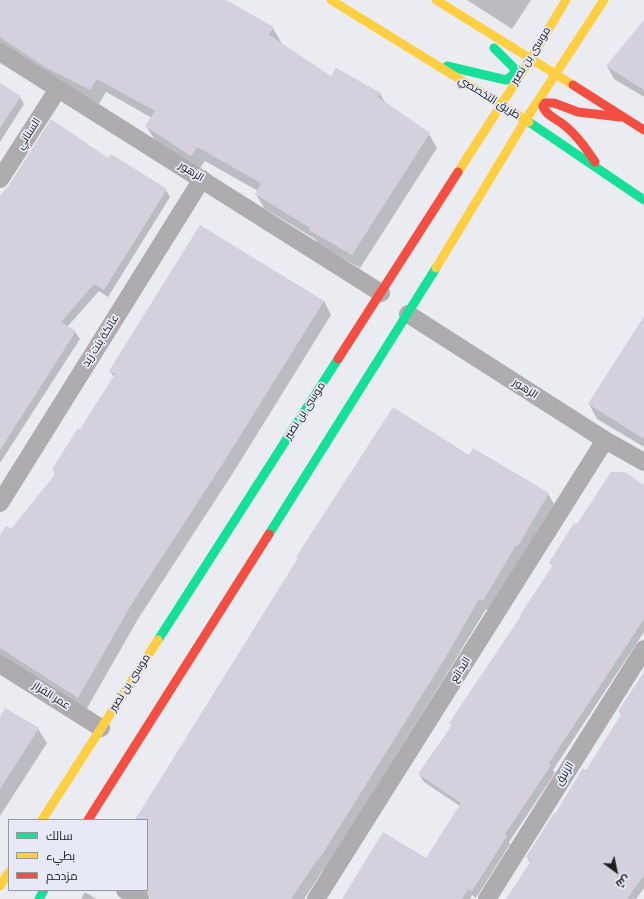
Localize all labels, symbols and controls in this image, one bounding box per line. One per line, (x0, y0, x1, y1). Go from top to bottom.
street label: موسى بن نصير (508, 25, 554, 87)
street label: طريق التخصصي (455, 74, 523, 122)
street label: السناني (14, 116, 44, 152)
street label: الزهور (176, 159, 206, 185)
street label: عاتكة بنت زيد (80, 312, 122, 370)
street label: الزهور (510, 376, 540, 402)
street label: موسى بن نصير (282, 380, 328, 442)
street label: موسى بن نصير (107, 652, 153, 714)
street label: البدائع (448, 655, 474, 685)
street label: عمر القزاز (30, 679, 72, 713)
street label: الزنبق (553, 760, 577, 788)
legend (8, 819, 148, 891)
text: سالك (46, 828, 73, 844)
text: بطيء (46, 848, 75, 864)
north arrow (596, 851, 636, 891)
text: مزدحم (46, 868, 78, 884)
text: ش (613, 871, 633, 892)

